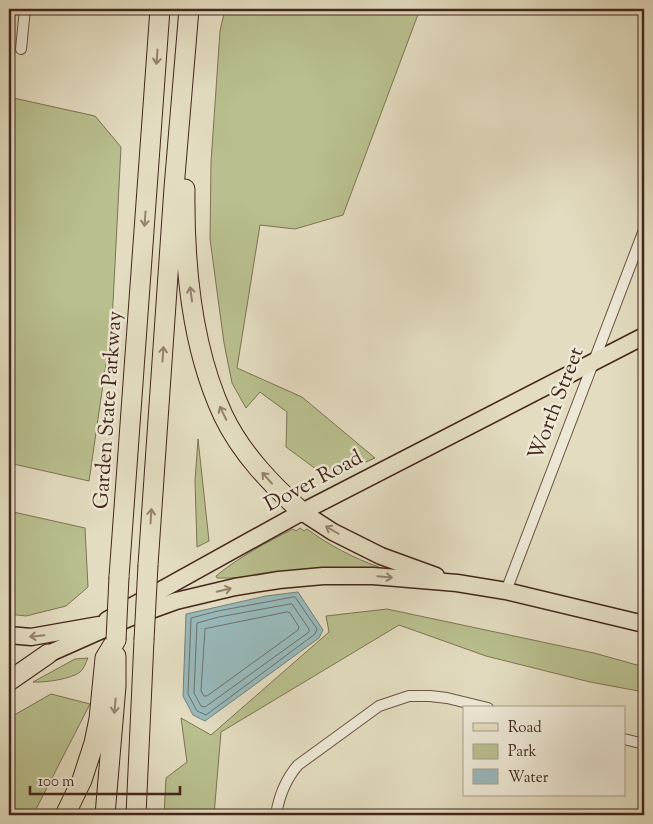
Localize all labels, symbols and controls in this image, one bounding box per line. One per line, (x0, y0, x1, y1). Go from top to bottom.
one-way arrow (152, 49, 162, 65)
one-way arrow (141, 211, 150, 227)
one-way arrow (186, 286, 196, 302)
street label: Garden State Parkway (87, 309, 131, 510)
street label: Worth Street (522, 343, 592, 465)
one-way arrow (158, 346, 167, 362)
one-way arrow (218, 406, 228, 421)
street label: Dover Road (260, 444, 368, 520)
one-way arrow (261, 471, 273, 484)
one-way arrow (147, 508, 156, 524)
one-way arrow (325, 525, 339, 535)
one-way arrow (377, 572, 393, 582)
one-way arrow (215, 585, 231, 594)
one-way arrow (29, 631, 45, 641)
one-way arrow (110, 698, 119, 714)
legend (463, 706, 626, 796)
text: Road (508, 718, 542, 739)
text: Park (508, 742, 537, 763)
scale bar (30, 764, 180, 796)
text: Water (508, 768, 549, 789)
text: 100 m (38, 772, 75, 793)

